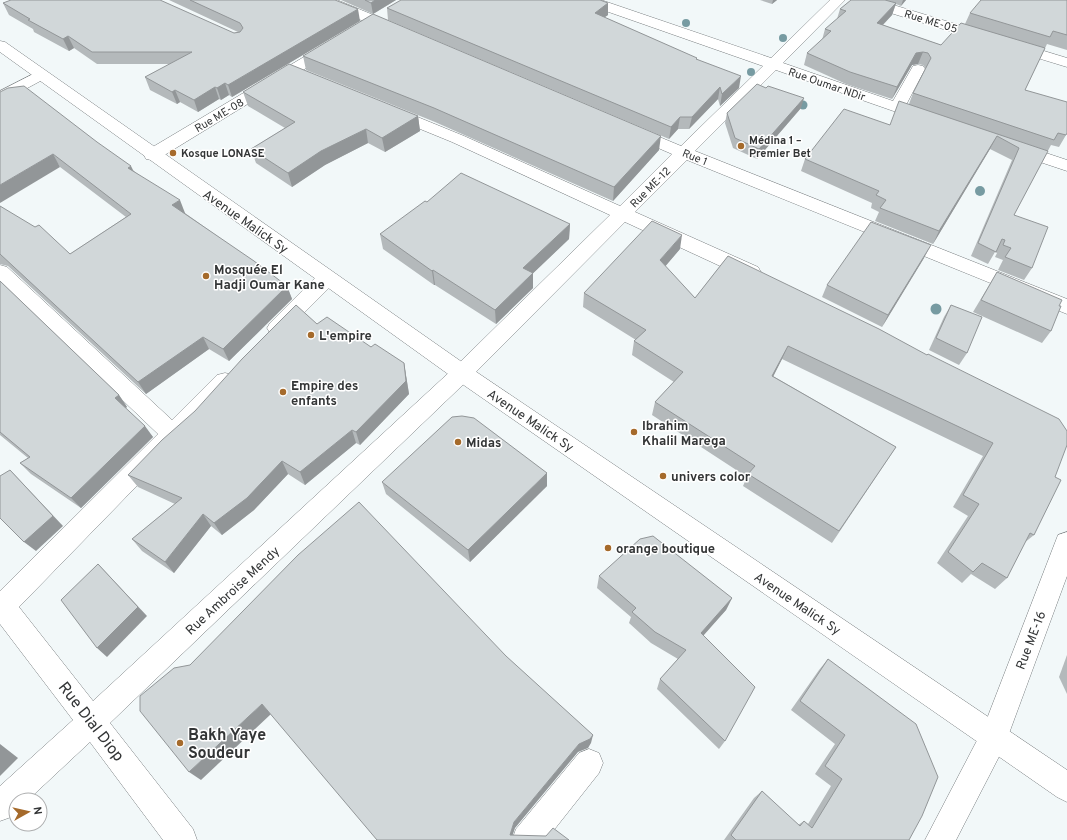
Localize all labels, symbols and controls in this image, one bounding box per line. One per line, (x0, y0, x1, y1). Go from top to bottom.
street label: Rue ME-05 (902, 7, 959, 37)
street label: Rue Oumar NDir (786, 65, 868, 105)
street label: Rue ME-08 (192, 96, 247, 136)
place label: Médina 1 – Premier Bet (749, 134, 811, 161)
marker: Médina 1 – Premier Bet (736, 141, 746, 151)
place label: Kosque LONASE (181, 147, 265, 161)
street label: Rue 1 (680, 147, 709, 169)
marker: Kosque LONASE (168, 148, 178, 158)
street label: Rue ME-12 (627, 164, 674, 211)
street label: Avenue Malick Sy (199, 187, 291, 258)
place label: Mosquée El Hadji Oumar Kane (214, 263, 325, 294)
marker: Mosquée El Hadji Oumar Kane (201, 271, 211, 281)
place label: L'empire (319, 329, 372, 345)
marker: L'empire (306, 330, 316, 340)
place label: Empire des enfants (291, 379, 358, 410)
marker: Empire des enfants (278, 387, 288, 397)
street label: Avenue Malick Sy (484, 387, 576, 457)
place label: Ibrahim Khalil Marega (642, 419, 726, 450)
marker: Ibrahim Khalil Marega (629, 427, 639, 437)
place label: Midas (466, 436, 501, 452)
marker: Midas (453, 437, 463, 447)
place label: univers color (671, 470, 751, 486)
marker: univers color (658, 471, 668, 481)
place label: orange boutique (616, 542, 715, 558)
marker: orange boutique (603, 543, 613, 553)
street label: Rue Ambroise Mendy (183, 544, 284, 639)
street label: Avenue Malick Sy (751, 570, 843, 640)
street label: Rue ME-16 (1013, 609, 1050, 672)
street label: Rue Dial Diop (53, 678, 128, 766)
place label: Bakh Yaye Soudeur (188, 726, 266, 764)
marker: Bakh Yaye Soudeur (175, 738, 185, 748)
north arrow (8, 792, 48, 832)
text: N (29, 806, 44, 816)

